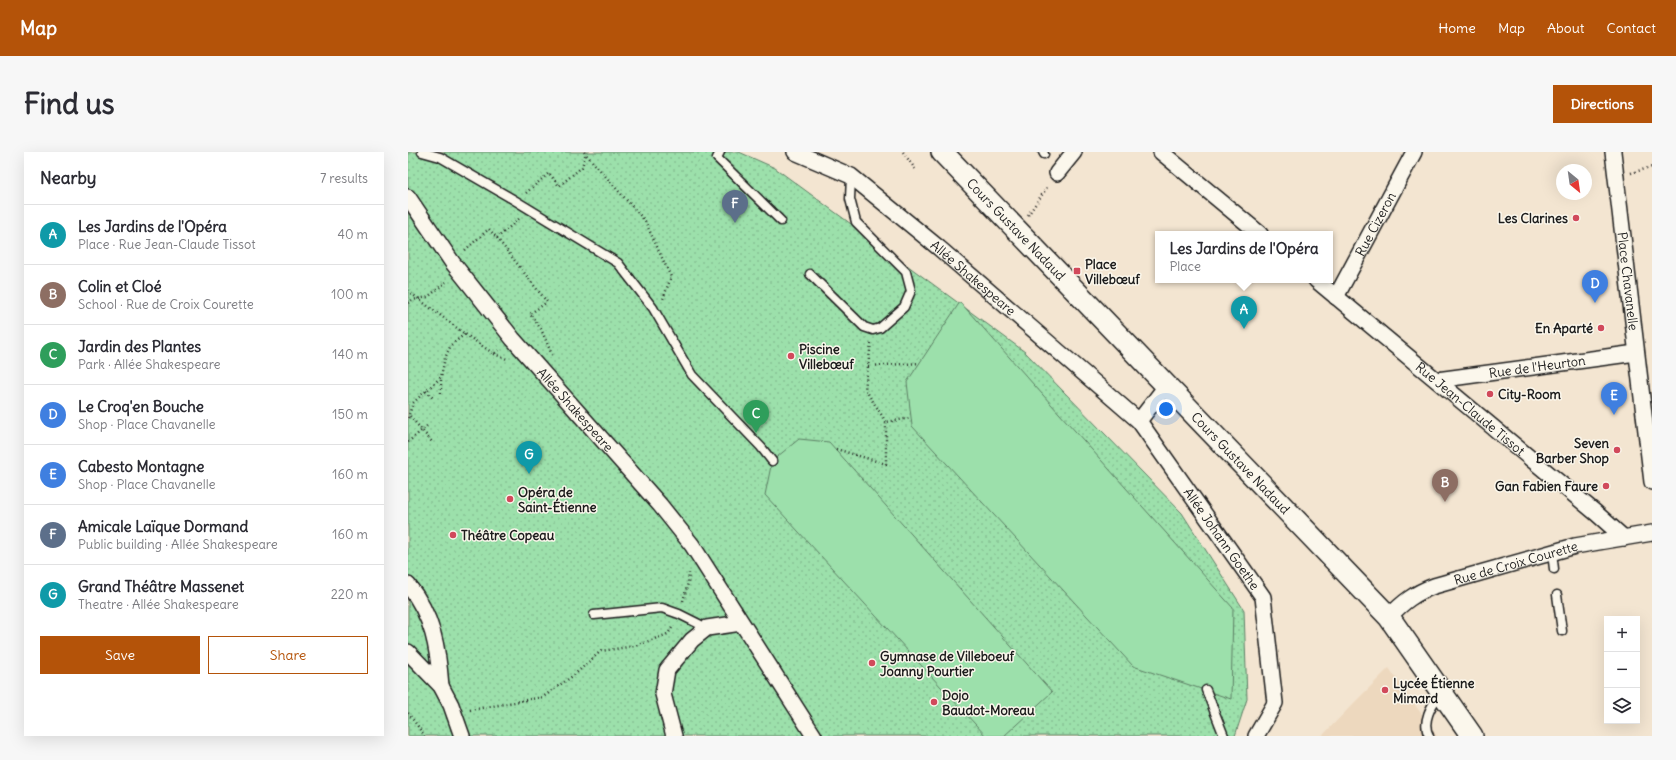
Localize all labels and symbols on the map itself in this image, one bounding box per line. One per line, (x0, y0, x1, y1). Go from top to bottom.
north arrow (1556, 164, 1592, 200)
street label: Cours Gustave Nadaud (963, 174, 1069, 284)
street label: Rue Cizeron (1351, 188, 1400, 259)
pin: F (722, 190, 748, 223)
place label: Les Clarines (1498, 210, 1568, 227)
marker: Les Clarines (1571, 213, 1581, 223)
street label: Place Chavanelle (1614, 231, 1643, 331)
street label: Allée Shakespeare (927, 236, 1019, 319)
place label: Place Villebœuf (1085, 256, 1140, 288)
marker: Place Villebœuf (1072, 266, 1082, 276)
pin: D (1582, 270, 1608, 303)
pin: A (1231, 296, 1257, 329)
place label: En Aparté (1535, 320, 1593, 337)
marker: En Aparté (1596, 323, 1606, 333)
place label: Piscine Villebœuf (799, 341, 854, 373)
marker: Piscine Villebœuf (786, 351, 796, 361)
street label: Rue de l'Heurton (1488, 351, 1587, 381)
street label: Rue Jean-Claude Tissot (1412, 358, 1529, 459)
street label: Allée Shakespeare (534, 364, 617, 455)
pin: E (1601, 382, 1627, 415)
place label: City-Room (1498, 386, 1561, 403)
marker: City-Room (1485, 389, 1495, 399)
your location (1156, 399, 1176, 419)
pin: C (743, 400, 769, 433)
street label: Cours Gustave Nadaud (1188, 408, 1294, 518)
place label: Seven Barber Shop (1536, 435, 1610, 467)
pin: G (516, 441, 542, 474)
marker: Seven Barber Shop (1612, 445, 1622, 455)
pin: B (1432, 469, 1458, 502)
place label: Gan Fabien Faure (1495, 478, 1598, 495)
marker: Gan Fabien Faure (1601, 481, 1611, 491)
place label: Opéra de Saint-Étienne (518, 484, 596, 516)
street label: Allée Johann Goethe (1180, 484, 1264, 593)
marker: Opéra de Saint-Étienne (505, 494, 515, 504)
place label: Théâtre Copeau (461, 527, 555, 544)
marker: Théâtre Copeau (448, 530, 458, 540)
street label: Rue de Croix Courette (1452, 537, 1579, 588)
place label: Gymnase de Villeboeuf Joanny Pourtier (880, 648, 1015, 680)
marker: Gymnase de Villeboeuf Joanny Pourtier (867, 658, 877, 668)
place label: Lycée Étienne Mimard (1393, 674, 1475, 707)
marker: Lycée Étienne Mimard (1380, 685, 1390, 695)
place label: Dojo Baudot-Moreau (942, 687, 1035, 719)
marker: Dojo Baudot-Moreau (929, 697, 939, 707)

